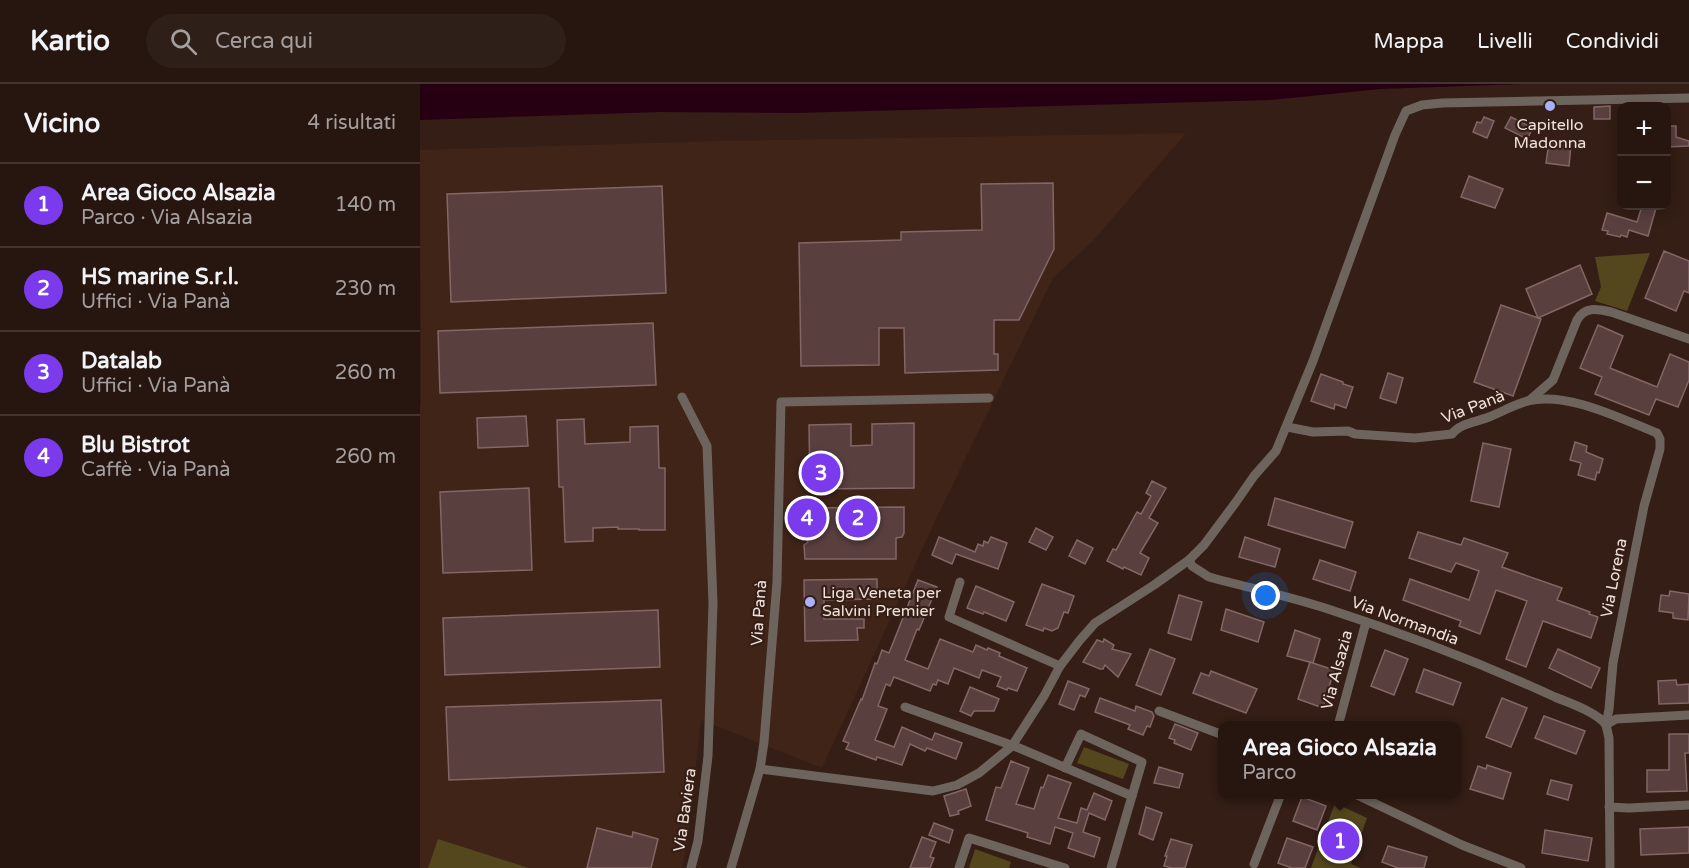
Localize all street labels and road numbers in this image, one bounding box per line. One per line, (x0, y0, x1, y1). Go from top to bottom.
street label: Via Panà (1439, 386, 1507, 428)
street label: Via Lorena (1596, 536, 1632, 620)
street label: Via Panà (747, 579, 771, 647)
street label: Via Normandia (1348, 592, 1462, 650)
street label: Via Alsazia (1317, 628, 1357, 712)
street label: Via Baviera (669, 767, 701, 853)

